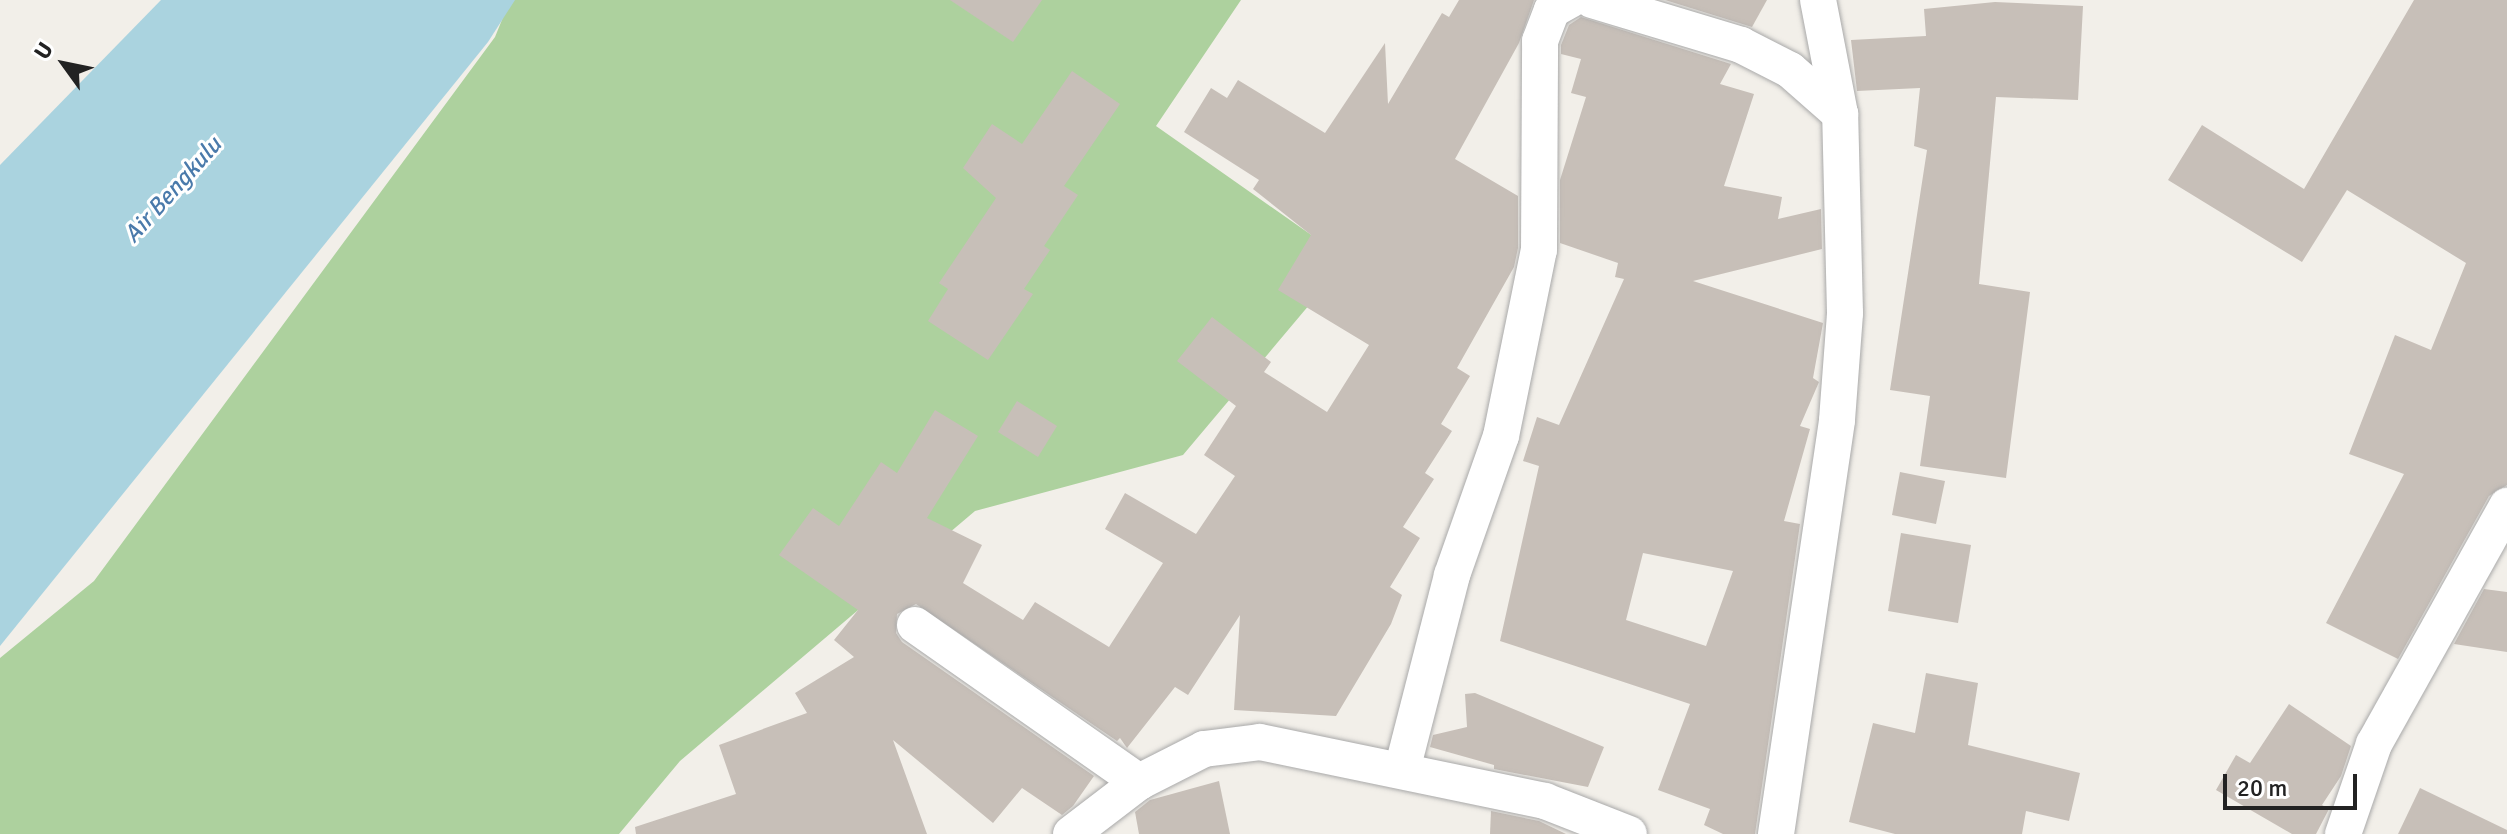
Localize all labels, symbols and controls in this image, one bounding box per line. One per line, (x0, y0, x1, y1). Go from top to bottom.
north arrow (24, 24, 104, 104)
text: U (28, 37, 59, 64)
water label: Air Bengkulu (118, 131, 228, 249)
scale bar (2227, 758, 2361, 808)
text: 20 m (2237, 773, 2287, 803)

